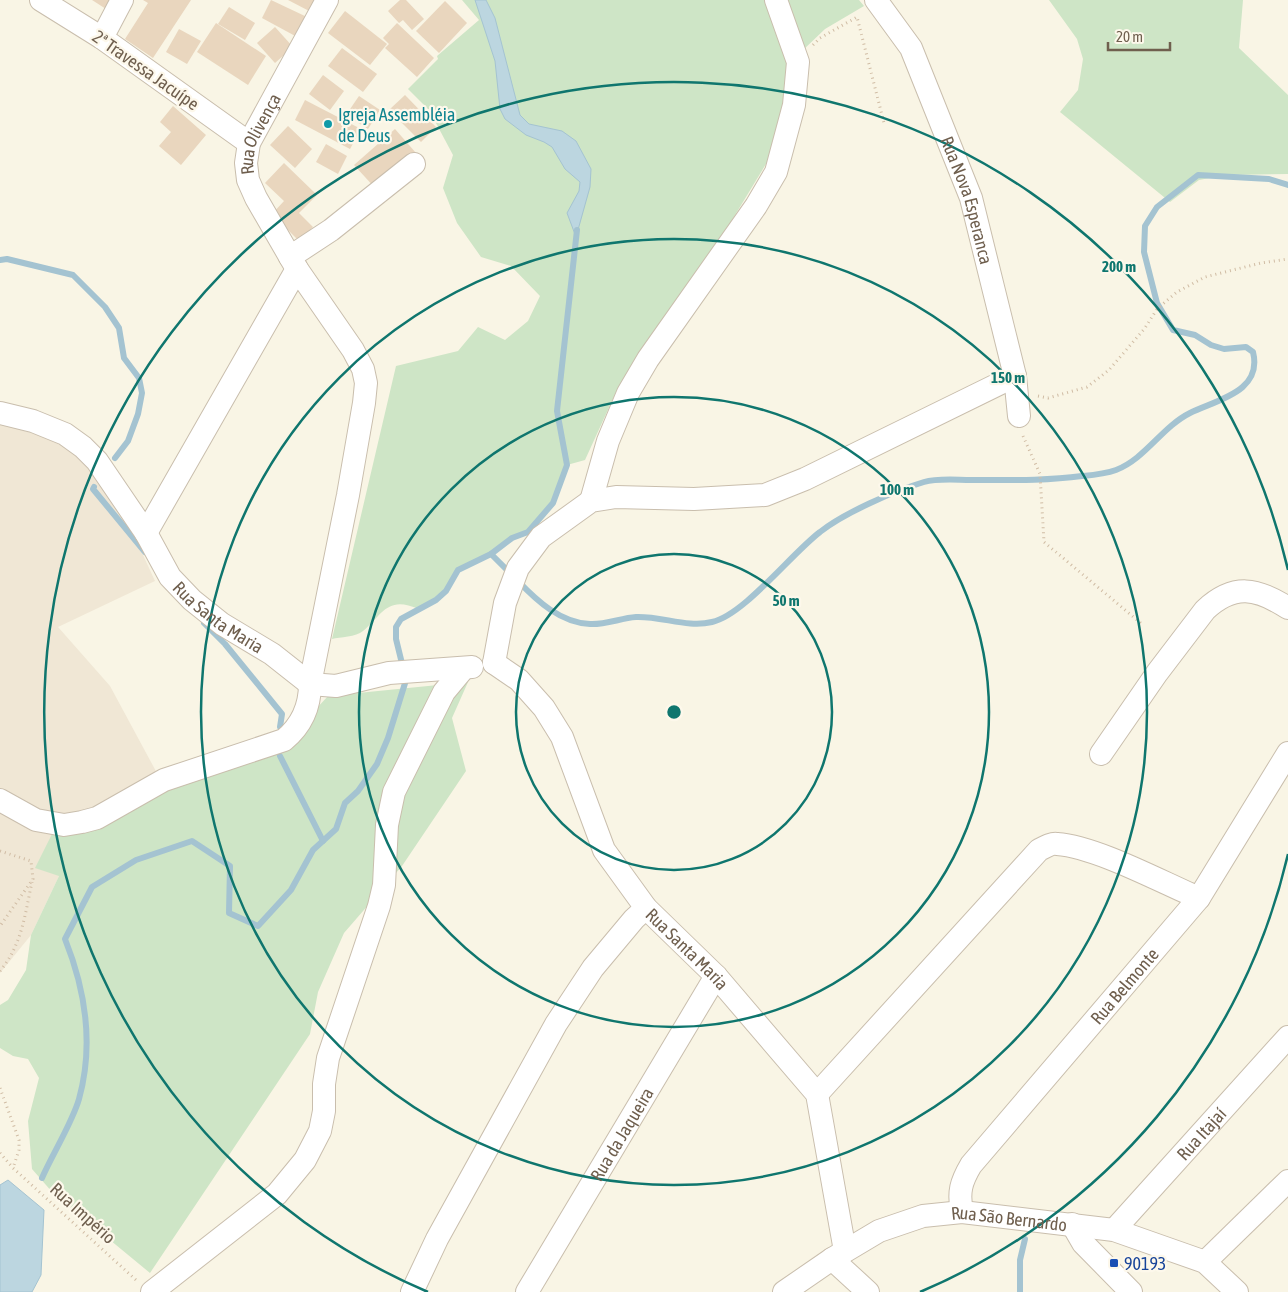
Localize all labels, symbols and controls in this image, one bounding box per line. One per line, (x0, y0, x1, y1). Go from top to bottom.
scale bar (1108, 20, 1170, 52)
street label: 2ª Travessa Jacuípe (89, 26, 203, 114)
text: 20 m (1116, 28, 1143, 45)
street label: Rua Olivença (235, 89, 285, 176)
place label: Igreja Assembléia de Deus (338, 104, 455, 146)
marker: Igreja Assembléia de Deus (322, 118, 334, 130)
street label: Rua Nova Esperanca (937, 133, 997, 266)
text: 200 m (1102, 258, 1136, 275)
text: 150 m (991, 369, 1025, 386)
text: 100 m (880, 481, 914, 498)
street label: Rua Santa Maria (169, 577, 268, 657)
text: 50 m (773, 592, 800, 609)
centre of rings (665, 703, 683, 721)
street label: Rua Santa Maria (642, 903, 733, 994)
street label: Rua Belmonte (1086, 943, 1162, 1028)
street label: Rua da Jaqueira (585, 1084, 657, 1185)
street label: Rua Itajaí (1172, 1103, 1230, 1164)
street label: Rua Império (46, 1178, 120, 1248)
street label: Rua São Bernardo (950, 1201, 1068, 1235)
place label: 90193 (1124, 1253, 1166, 1274)
marker: 90193 (1108, 1257, 1120, 1269)

